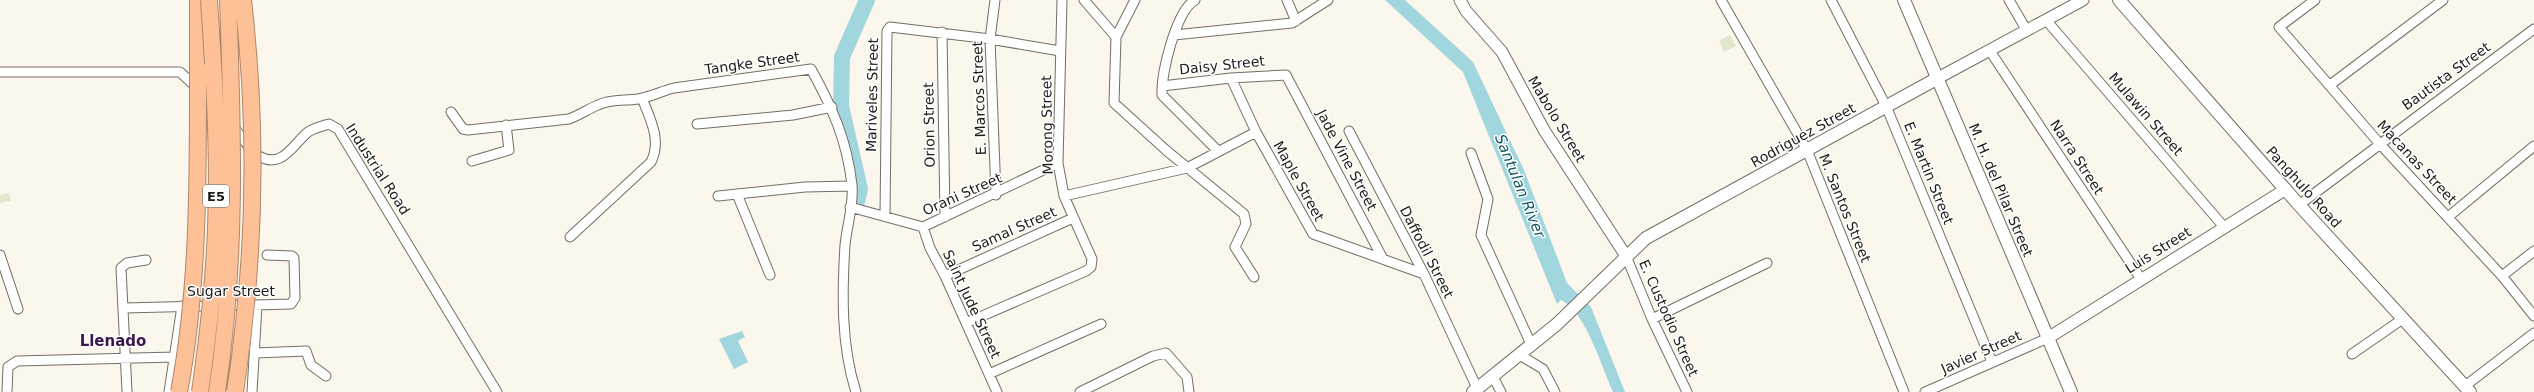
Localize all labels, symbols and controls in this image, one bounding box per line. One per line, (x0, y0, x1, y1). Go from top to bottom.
street label: Mariveles Street (863, 37, 881, 152)
street label: Bautista Street (2399, 38, 2493, 113)
street label: E. Marcos Street (969, 40, 989, 155)
street label: Tangke Street (702, 48, 801, 78)
street label: Daisy Street (1178, 53, 1266, 77)
street label: Mulawin Street (2106, 69, 2187, 159)
street label: Mabolo Street (1525, 73, 1589, 165)
street label: Morong Street (1038, 75, 1056, 175)
street label: Orion Street (920, 82, 938, 168)
street label: Rodriguez Street (1748, 99, 1858, 170)
street label: Jade Vine Street (1313, 106, 1381, 214)
street label: Narra Street (2047, 117, 2107, 198)
street label: Macanas Street (2374, 117, 2460, 208)
street label: E. Martin Street (1901, 119, 1957, 227)
street label: Industrial Road (343, 121, 413, 217)
street label: M. H. del Pilar Street (1966, 121, 2037, 260)
water label: Santulan River (1491, 132, 1549, 241)
street label: Maple Street (1270, 138, 1328, 224)
street label: Panghulo Road (2263, 143, 2345, 231)
street label: M. Santos Street (1816, 151, 1874, 265)
street label: Orani Street (920, 169, 1005, 219)
road number: E5 (203, 185, 229, 207)
street label: Samal Street (969, 203, 1059, 255)
street label: Daffodil Street (1397, 203, 1457, 301)
street label: Luis Street (2122, 223, 2194, 277)
street label: Saint Jude Street (940, 247, 1004, 361)
street label: E. Custodio Street (1636, 257, 1702, 379)
street label: Sugar Street (187, 283, 275, 299)
street label: Javier Street (1937, 327, 2024, 377)
district label: Llenado (80, 332, 146, 350)

